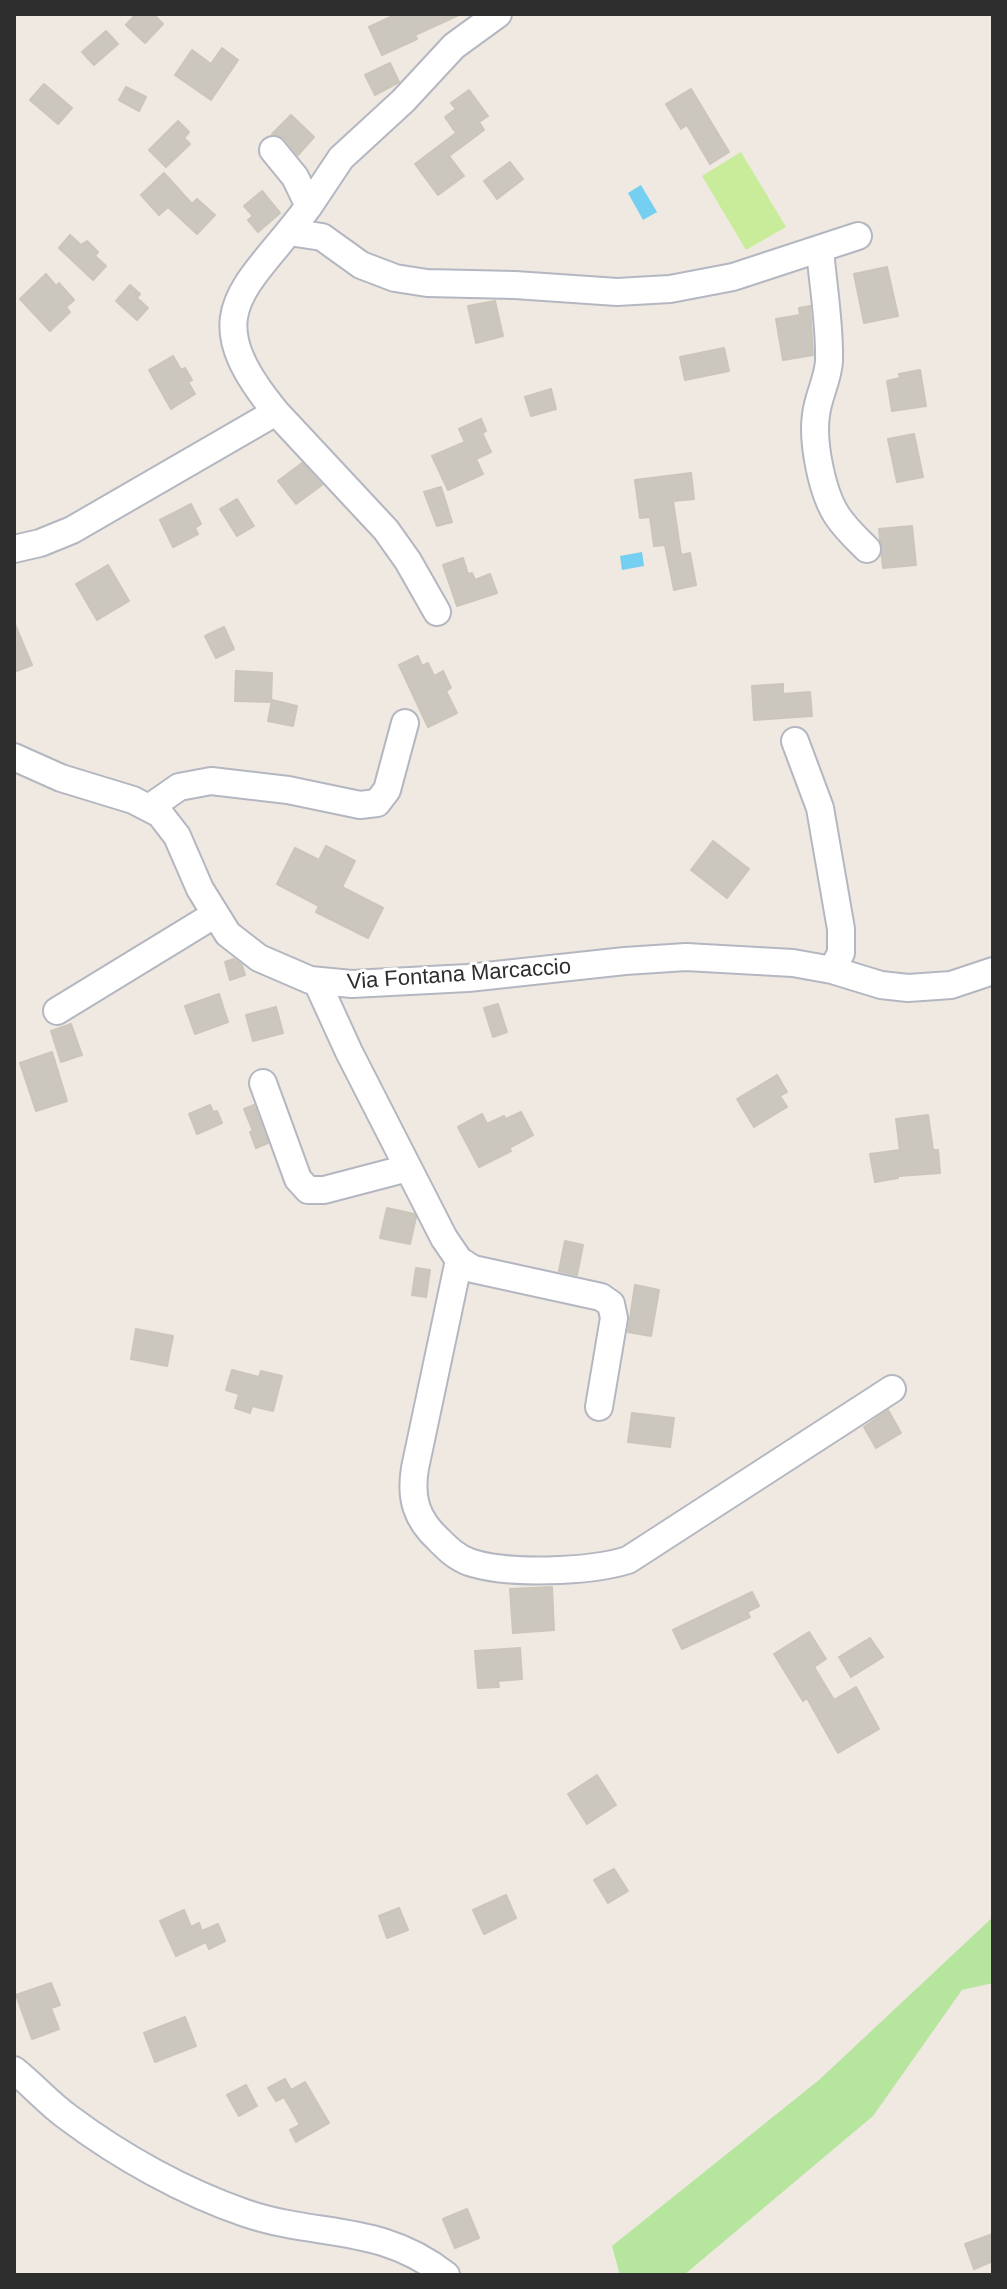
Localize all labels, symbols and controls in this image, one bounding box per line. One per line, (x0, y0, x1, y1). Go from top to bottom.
street label: Via Fontana Marcaccio (346, 954, 572, 996)

